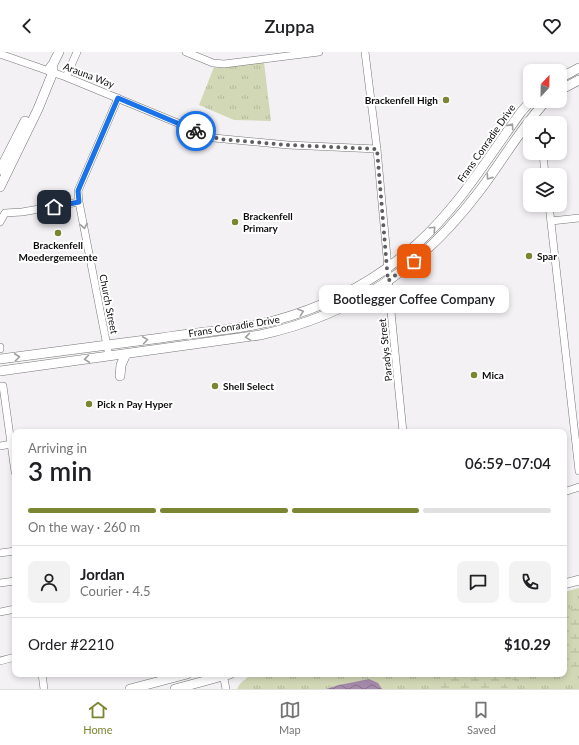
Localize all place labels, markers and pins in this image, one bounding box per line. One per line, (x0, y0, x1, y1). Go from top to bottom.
place label: Brackenfell High (365, 94, 438, 106)
marker: Brackenfell High (441, 95, 451, 105)
pin (37, 190, 71, 224)
place label: Brackenfell Primary (243, 210, 293, 234)
marker: Brackenfell Primary (230, 217, 240, 227)
marker: Brackenfell Moedergemeente (53, 228, 63, 238)
place label: Brackenfell Moedergemeente (18, 239, 98, 263)
pin (397, 244, 431, 278)
place label: Spar (537, 250, 557, 262)
marker: Spar (524, 251, 534, 261)
callout: Bootlegger Coffee Company (319, 285, 509, 313)
place label: Mica (482, 369, 504, 381)
marker: Mica (469, 370, 479, 380)
place label: Shell Select (223, 380, 274, 392)
marker: Shell Select (210, 381, 220, 391)
place label: Pick n Pay Hyper (97, 398, 173, 410)
marker: Pick n Pay Hyper (84, 399, 94, 409)

